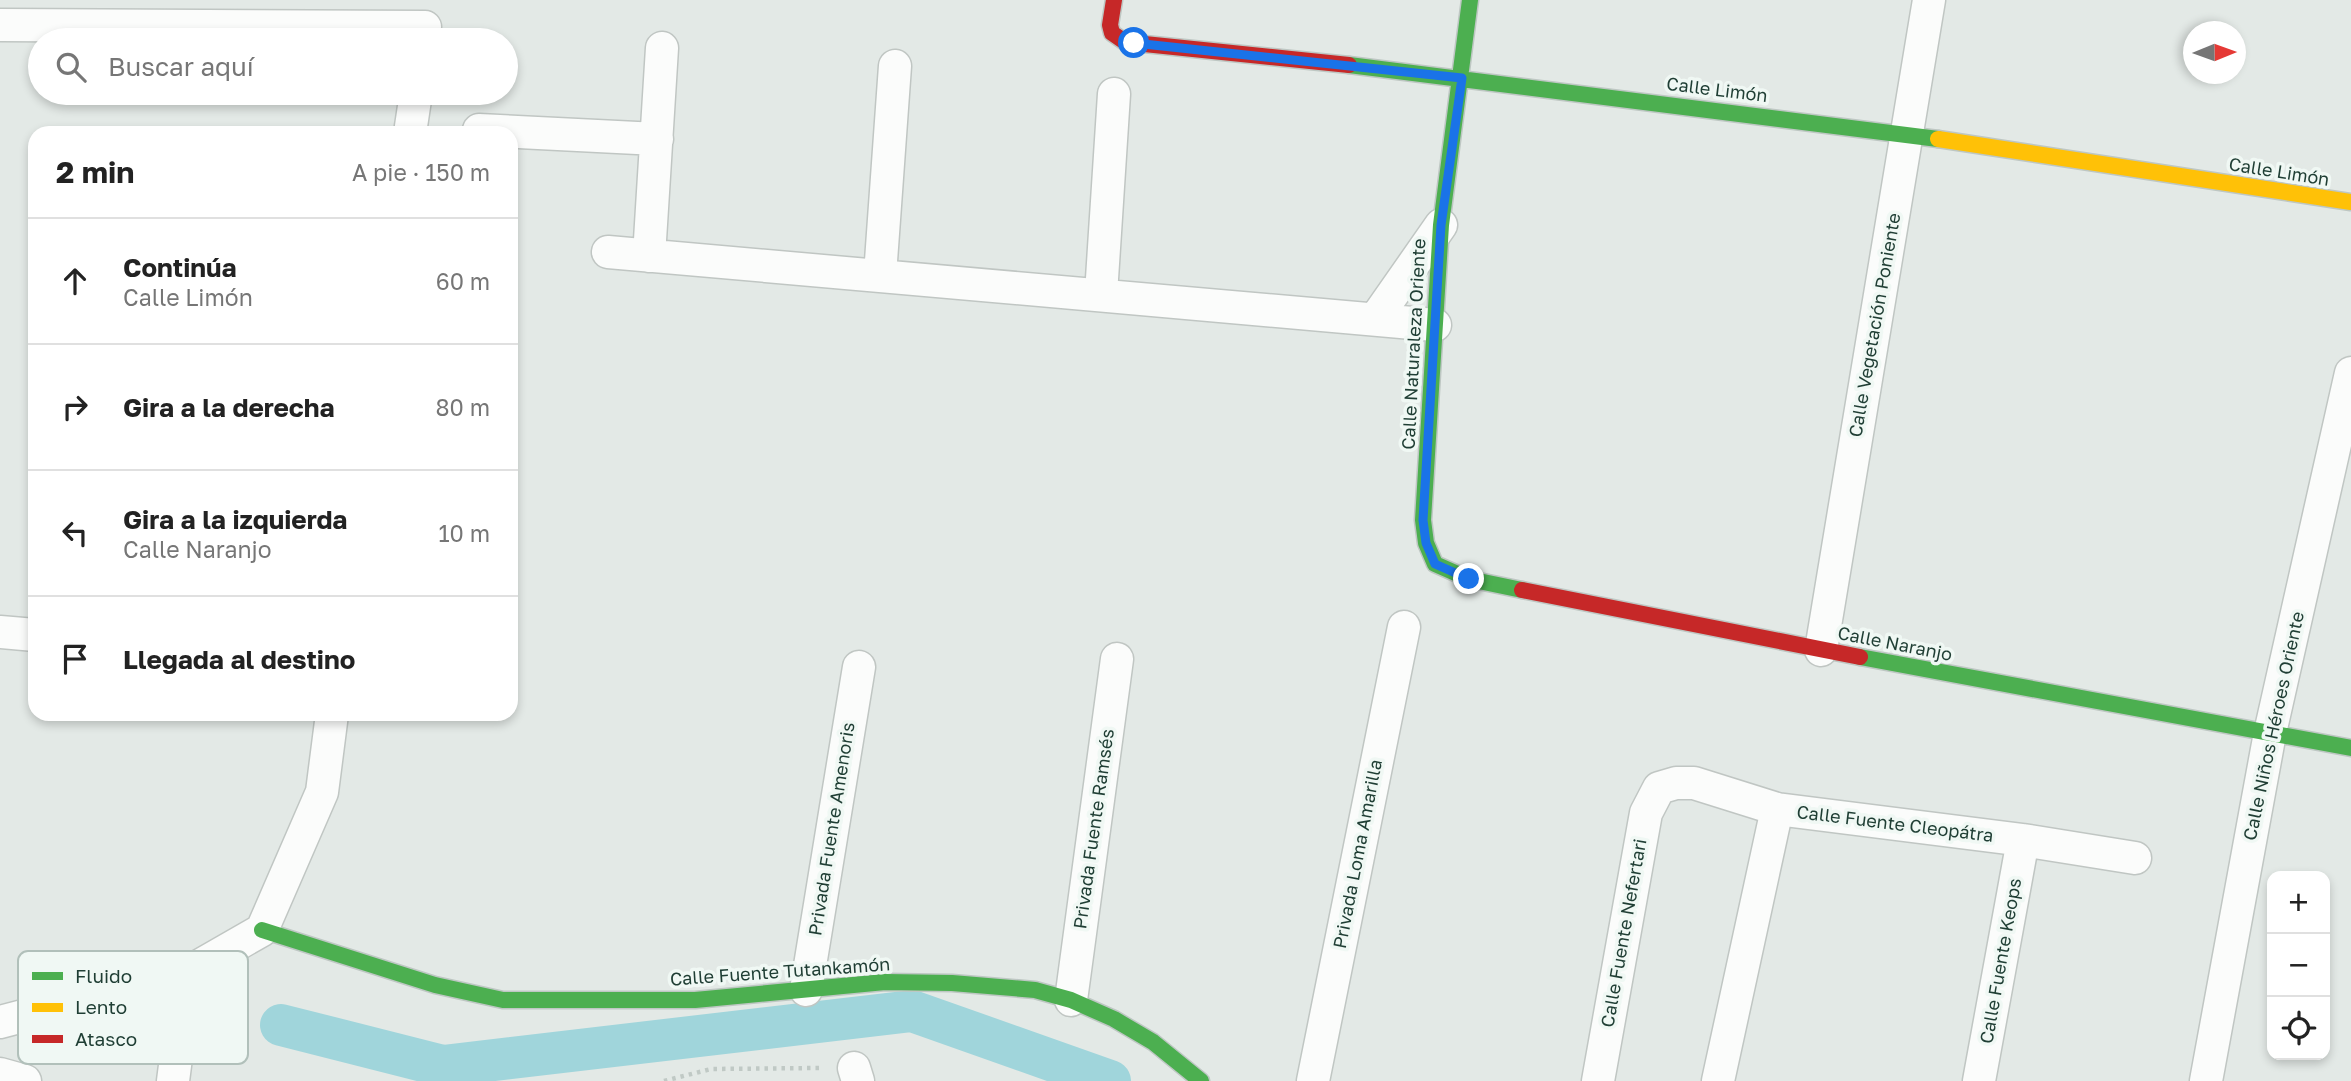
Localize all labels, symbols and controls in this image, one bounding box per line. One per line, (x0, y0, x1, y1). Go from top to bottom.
north arrow (2183, 21, 2246, 84)
route start (1118, 27, 1149, 58)
search box (28, 28, 518, 105)
icon: search (52, 48, 90, 86)
text: Buscar aquí (108, 51, 254, 82)
street label: Calle Limón (1665, 72, 1769, 106)
street label: Calle Limón (2227, 152, 2331, 190)
text: 2 min (56, 154, 134, 190)
text: A pie · 150 m (352, 158, 490, 186)
street label: Calle Vegetación Poniente (1843, 211, 1905, 439)
street label: Calle Naturaleza Oriente (1396, 238, 1430, 450)
text: Continúa (123, 252, 237, 283)
icon: ahead (56, 262, 94, 300)
text: 60 m (436, 267, 490, 295)
text: Calle Limón (123, 283, 253, 311)
icon: right (56, 388, 94, 426)
text: Gira a la derecha (123, 392, 335, 423)
text: 80 m (436, 393, 490, 421)
text: Gira a la izquierda (123, 504, 347, 535)
icon: left (56, 514, 94, 552)
text: 10 m (438, 519, 490, 547)
text: Calle Naranjo (123, 535, 272, 563)
route end (1453, 563, 1484, 594)
street label: Calle Niños Héroes Oriente (2238, 609, 2308, 842)
street label: Calle Naranjo (1836, 621, 1954, 665)
icon: arrive (56, 640, 94, 678)
text: Llegada al destino (123, 644, 355, 675)
street label: Privada Fuente Amenoris (803, 721, 859, 937)
street label: Privada Fuente Ramsés (1068, 727, 1118, 930)
street label: Privada Loma Amarilla (1328, 757, 1386, 950)
street label: Calle Fuente Cleopátra (1795, 800, 1995, 846)
street label: Calle Fuente Nefertari (1596, 837, 1650, 1029)
map controls (2267, 871, 2330, 1060)
button: + (2267, 871, 2330, 934)
street label: Calle Fuente Keops (1975, 876, 2025, 1045)
button: − (2267, 934, 2330, 997)
legend (18, 951, 248, 1064)
street label: Calle Fuente Tutankamón (669, 952, 891, 990)
text: Fluido (75, 964, 132, 987)
text: Lento (75, 995, 127, 1018)
button: locate (2267, 997, 2330, 1060)
text: Atasco (75, 1027, 137, 1050)

